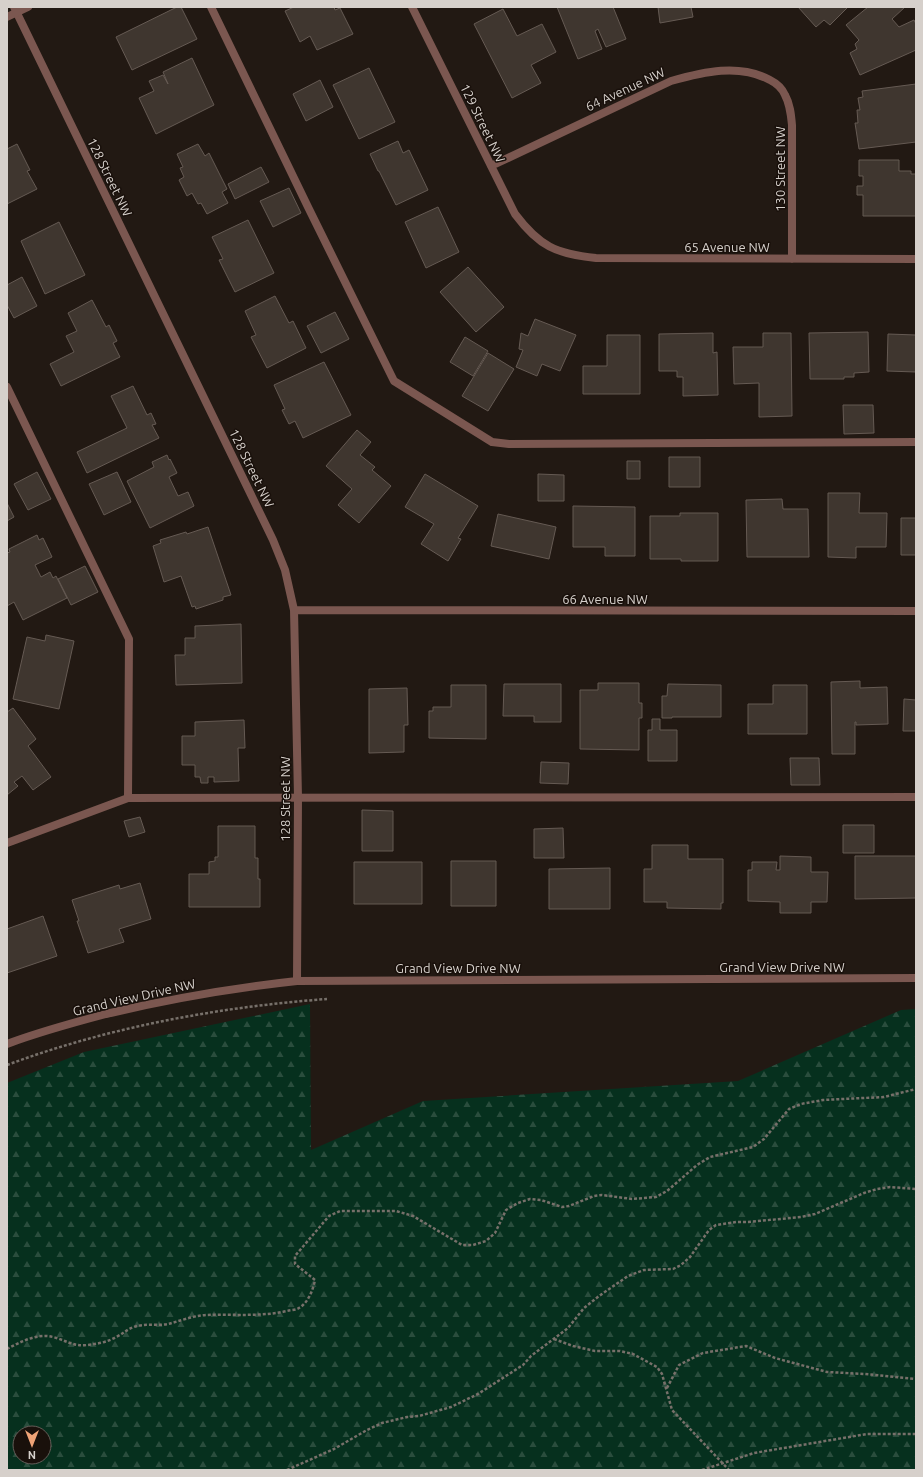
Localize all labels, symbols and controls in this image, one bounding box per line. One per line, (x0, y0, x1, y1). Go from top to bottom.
street label: 64 Avenue NW (583, 65, 667, 113)
street label: 129 Street NW (458, 81, 508, 165)
street label: 130 Street NW (773, 126, 787, 212)
street label: 128 Street NW (85, 135, 135, 219)
street label: 65 Avenue NW (684, 240, 770, 254)
street label: 128 Street NW (227, 426, 277, 510)
street label: 66 Avenue NW (562, 592, 648, 606)
street label: 128 Street NW (278, 756, 292, 842)
street label: Grand View Drive NW (719, 960, 845, 974)
street label: Grand View Drive NW (395, 961, 521, 975)
street label: Grand View Drive NW (71, 976, 197, 1018)
north arrow (12, 1425, 52, 1465)
text: N (28, 1449, 36, 1461)

